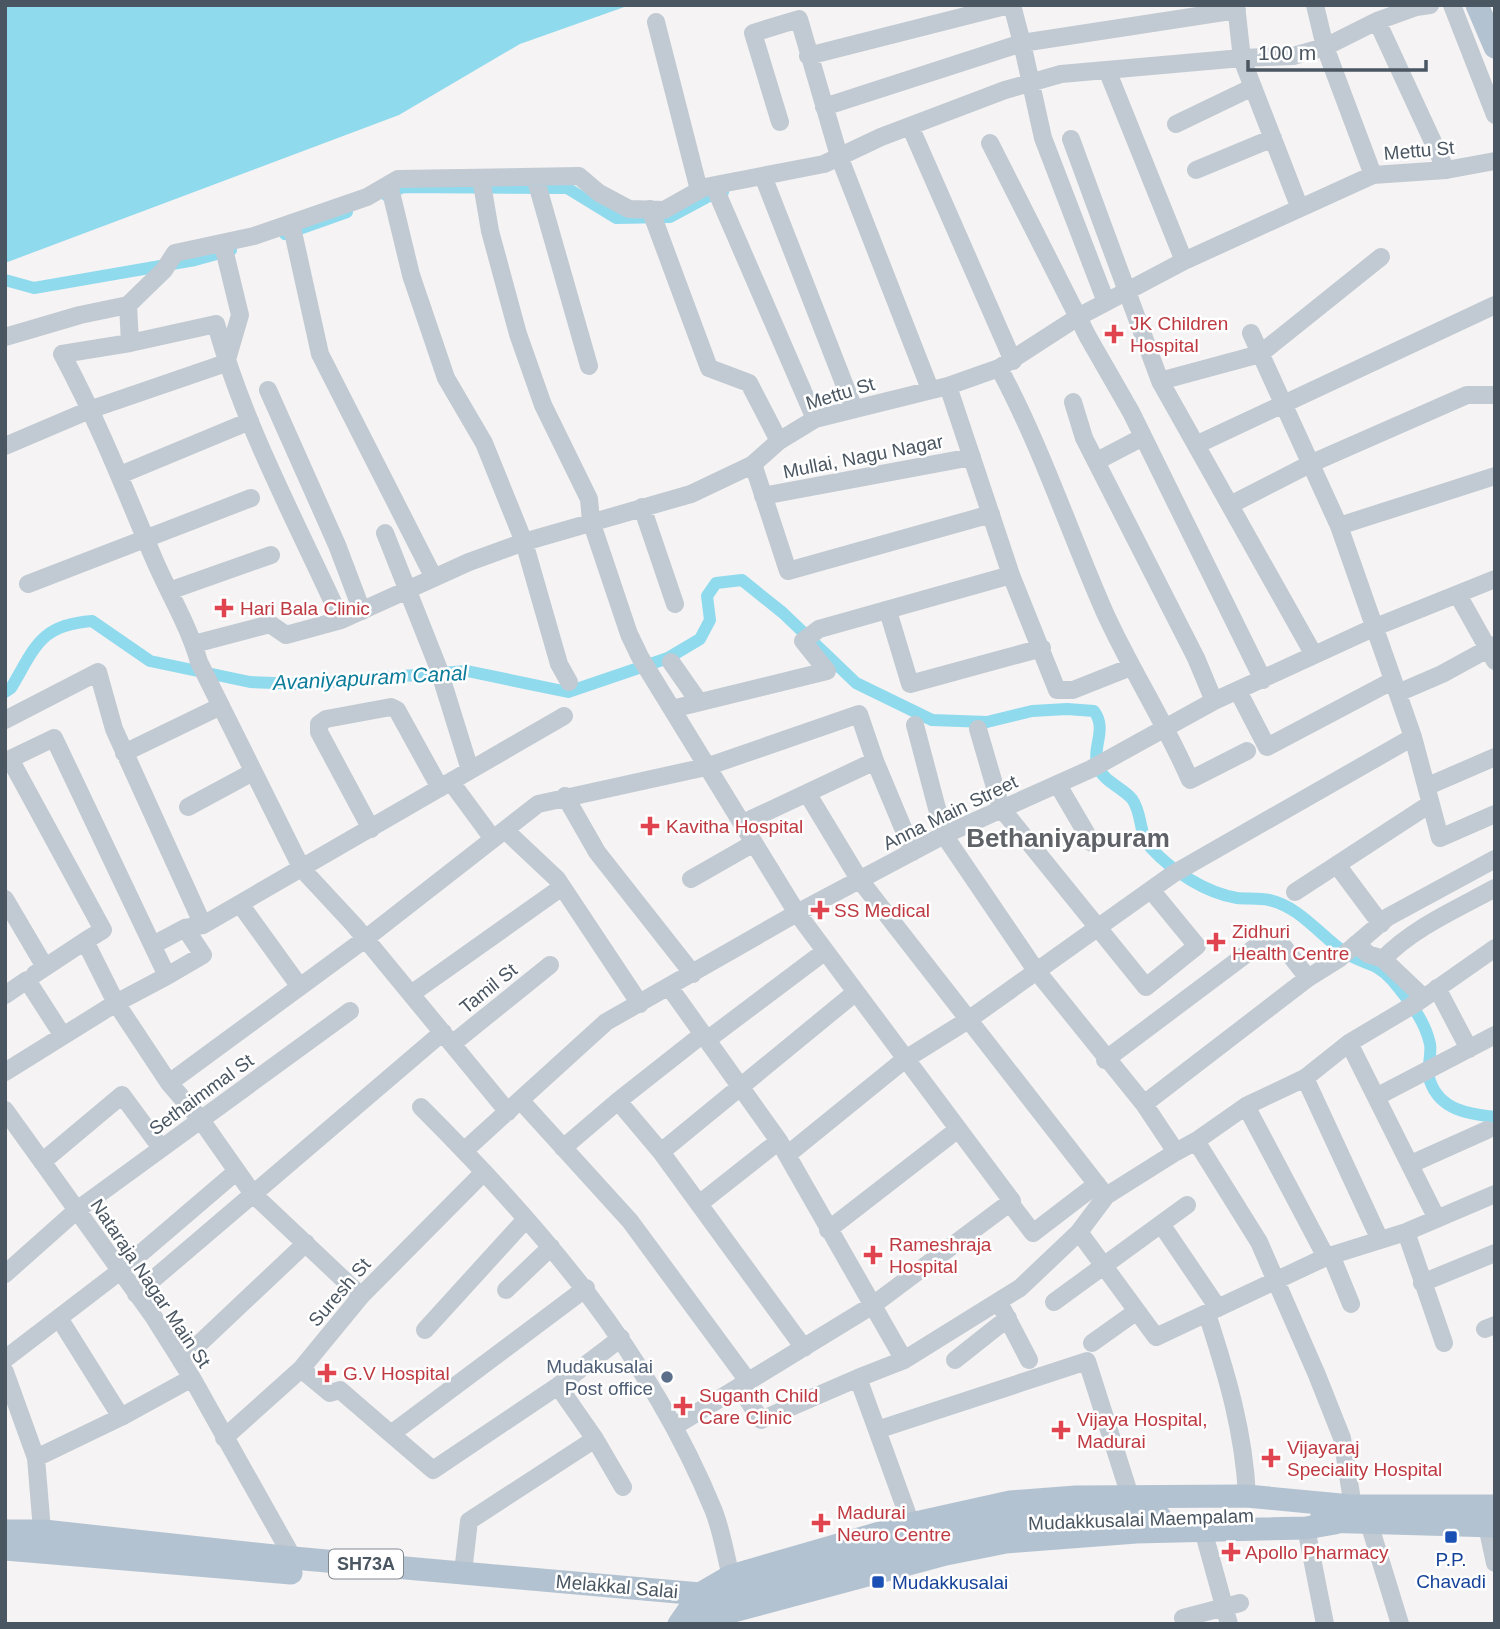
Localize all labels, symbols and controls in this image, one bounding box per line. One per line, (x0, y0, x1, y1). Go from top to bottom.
scale bar (1248, 28, 1426, 72)
text: 100 m (1258, 41, 1316, 64)
street label: Mettu St (1383, 137, 1456, 164)
place label: JK Children Hospital (1130, 313, 1228, 356)
marker: JK Children Hospital (1104, 324, 1124, 344)
street label: Mettu St (803, 373, 878, 414)
street label: Mullai, Nagu Nagar (781, 431, 946, 482)
marker: Hari Bala Clinic (214, 598, 234, 618)
place label: Hari Bala Clinic (240, 598, 370, 619)
water label: Avaniyapuram Canal (270, 661, 469, 694)
street label: Anna Main Street (880, 771, 1021, 854)
marker: Kavitha Hospital (640, 816, 660, 836)
place label: Kavitha Hospital (666, 816, 803, 837)
district label: Bethaniyapuram (966, 823, 1170, 853)
place label: SS Medical (834, 900, 930, 921)
marker: SS Medical (812, 902, 828, 918)
place label: Zidhuri Health Centre (1232, 921, 1349, 964)
marker: Zidhuri Health Centre (1206, 932, 1226, 952)
street label: Tamil St (455, 959, 522, 1018)
street label: Sethaimmal St (145, 1049, 258, 1139)
street label: Nataraja Nagar Main St (86, 1195, 215, 1372)
place label: Rameshraja Hospital (889, 1234, 992, 1277)
marker: Rameshraja Hospital (863, 1245, 883, 1265)
street label: Suresh St (304, 1253, 375, 1331)
place label: Mudakusalai Post office (546, 1356, 653, 1399)
marker: G.V Hospital (317, 1363, 337, 1383)
place label: G.V Hospital (343, 1363, 450, 1384)
marker: Mudakusalai Post office (659, 1369, 675, 1385)
place label: Suganth Child Care Clinic (699, 1385, 818, 1428)
marker: Suganth Child Care Clinic (673, 1396, 693, 1416)
place label: Vijaya Hospital, Madurai (1077, 1409, 1208, 1452)
marker: Vijaya Hospital, Madurai (1051, 1420, 1071, 1440)
place label: Vijayaraj Speciality Hospital (1287, 1437, 1442, 1480)
marker: Vijayaraj Speciality Hospital (1261, 1448, 1281, 1468)
place label: Madurai Neuro Centre (837, 1502, 951, 1545)
street label: Mudakkusalai Maempalam (1028, 1505, 1254, 1534)
marker: Madurai Neuro Centre (811, 1513, 831, 1533)
marker: P.P. Chavadi (1443, 1529, 1459, 1545)
place label: Apollo Pharmacy (1245, 1542, 1389, 1563)
marker: Apollo Pharmacy (1223, 1544, 1239, 1560)
road number: SH73A (329, 1549, 403, 1578)
place label: P.P. Chavadi (1416, 1549, 1486, 1592)
street label: Melakkal Salai (555, 1571, 679, 1602)
place label: Mudakkusalai (892, 1572, 1008, 1593)
marker: Mudakkusalai (870, 1574, 886, 1590)

